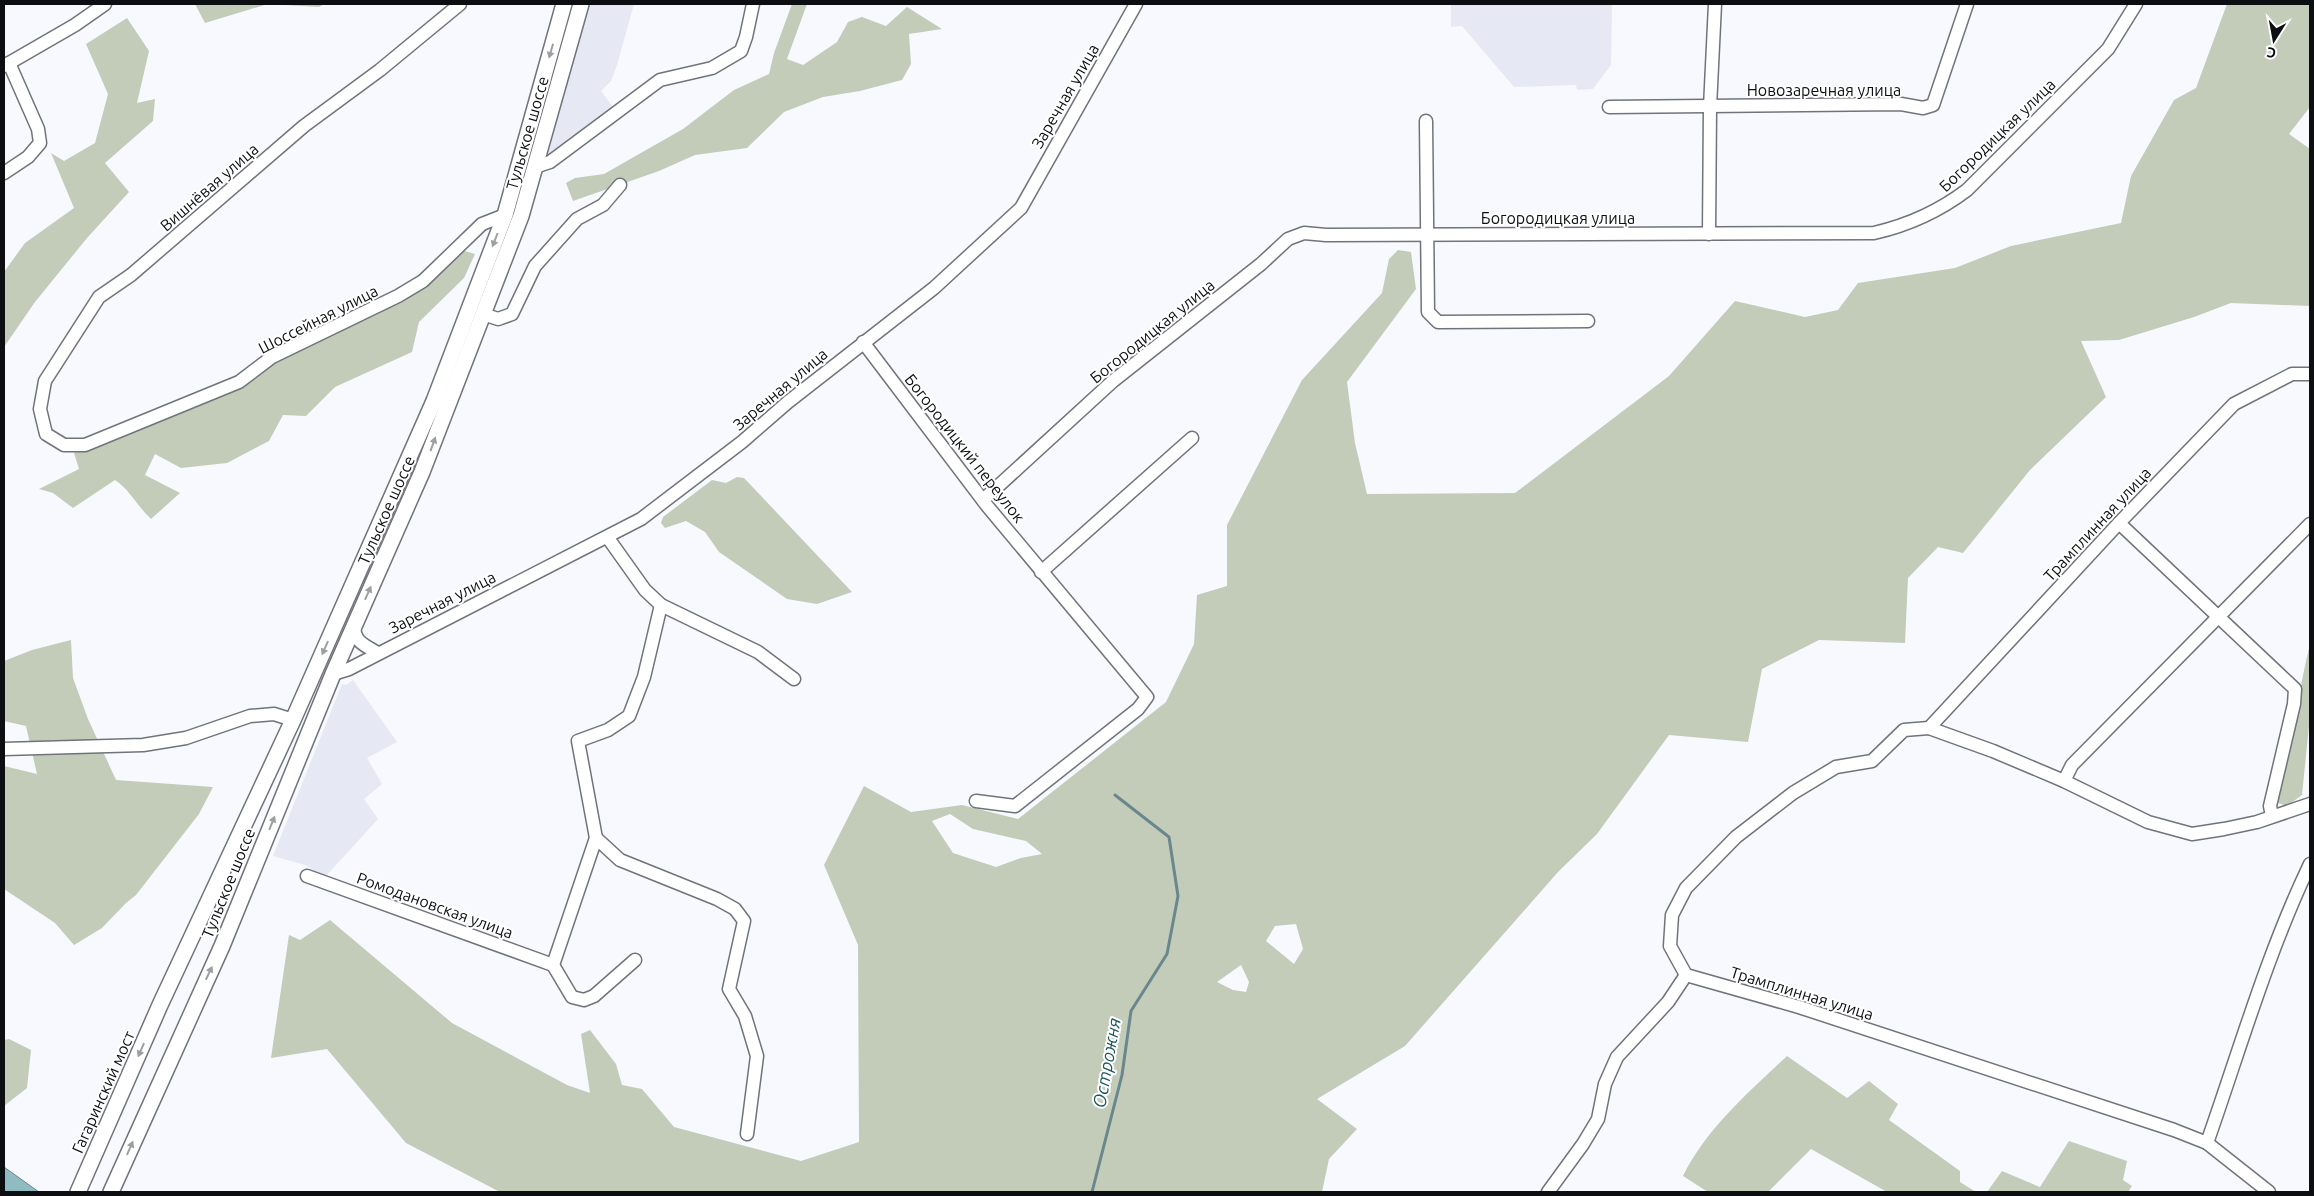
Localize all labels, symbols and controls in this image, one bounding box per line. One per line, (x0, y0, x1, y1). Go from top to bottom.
north arrow (2249, 15, 2299, 65)
street label: Заречная улица (1028, 41, 1102, 151)
one-way arrow (546, 43, 554, 58)
text: С (2266, 44, 2277, 61)
street label: Тульское шоссе (502, 74, 552, 192)
street label: Богородицкая улица (1935, 75, 2059, 195)
street label: Новозаречная улица (1747, 81, 1901, 99)
street label: Вишнёвая улица (156, 140, 262, 234)
street label: Богородицкая улица (1481, 209, 1635, 227)
one-way arrow (491, 233, 499, 248)
street label: Богородицкая улица (1086, 275, 1218, 387)
street label: Шоссейная улица (255, 281, 381, 357)
street label: Заречная улица (729, 344, 831, 434)
street label: Богородицкий переулок (901, 370, 1029, 526)
one-way arrow (429, 436, 437, 451)
street label: Тульское шоссе (354, 453, 418, 567)
street label: Трамплинная улица (2040, 463, 2154, 585)
street label: Заречная улица (386, 567, 498, 637)
one-way arrow (365, 586, 373, 600)
one-way arrow (320, 641, 328, 655)
one-way arrow (268, 816, 276, 831)
street label: Тульское шоссе (198, 825, 258, 941)
street label: Ромодановская улица (354, 868, 516, 942)
street label: Трамплинная улица (1728, 963, 1876, 1023)
one-way arrow (205, 966, 213, 980)
water label: Острожня (1088, 1016, 1124, 1109)
street label: Гагаринский мост (68, 1028, 138, 1156)
one-way arrow (136, 1043, 144, 1057)
one-way arrow (127, 1141, 135, 1155)

